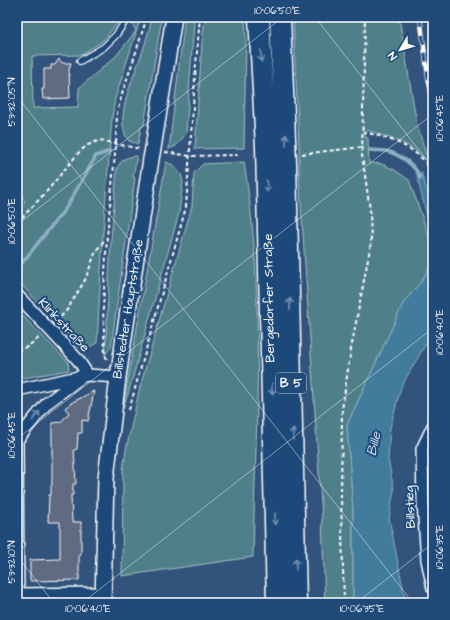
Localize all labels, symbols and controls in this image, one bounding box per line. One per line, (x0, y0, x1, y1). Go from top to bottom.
text: 10°06'50"E (254, 4, 300, 18)
north arrow (380, 30, 420, 70)
text: N (384, 48, 401, 63)
one-way arrow (258, 49, 265, 62)
text: 53°32'05"N (5, 78, 19, 126)
text: 10°06'45"E (433, 95, 447, 141)
one-way arrow (282, 134, 289, 147)
one-way arrow (263, 179, 271, 192)
text: 10°06'50"E (5, 198, 19, 244)
street label: Bergedorfer Straße (259, 233, 280, 363)
street label: Billstedter Hauptstraße (108, 238, 148, 380)
street label: Klinkstraße (34, 294, 94, 356)
one-way arrow (286, 298, 293, 311)
text: 10°06'40"E (433, 309, 447, 355)
road number: B 5 (276, 373, 306, 393)
one-way arrow (268, 382, 275, 395)
one-way arrow (32, 411, 40, 422)
text: 10°06'45"E (5, 412, 19, 458)
one-way arrow (289, 428, 296, 441)
water label: Bille (362, 429, 387, 458)
street label: Billstieg (400, 485, 421, 529)
one-way arrow (271, 512, 279, 525)
text: 10°06'35"E (433, 525, 447, 569)
text: 53°32'10"N (5, 540, 19, 584)
one-way arrow (292, 558, 299, 571)
text: 10°06'40"E (65, 602, 111, 616)
text: 10°06'35"E (340, 602, 384, 616)

